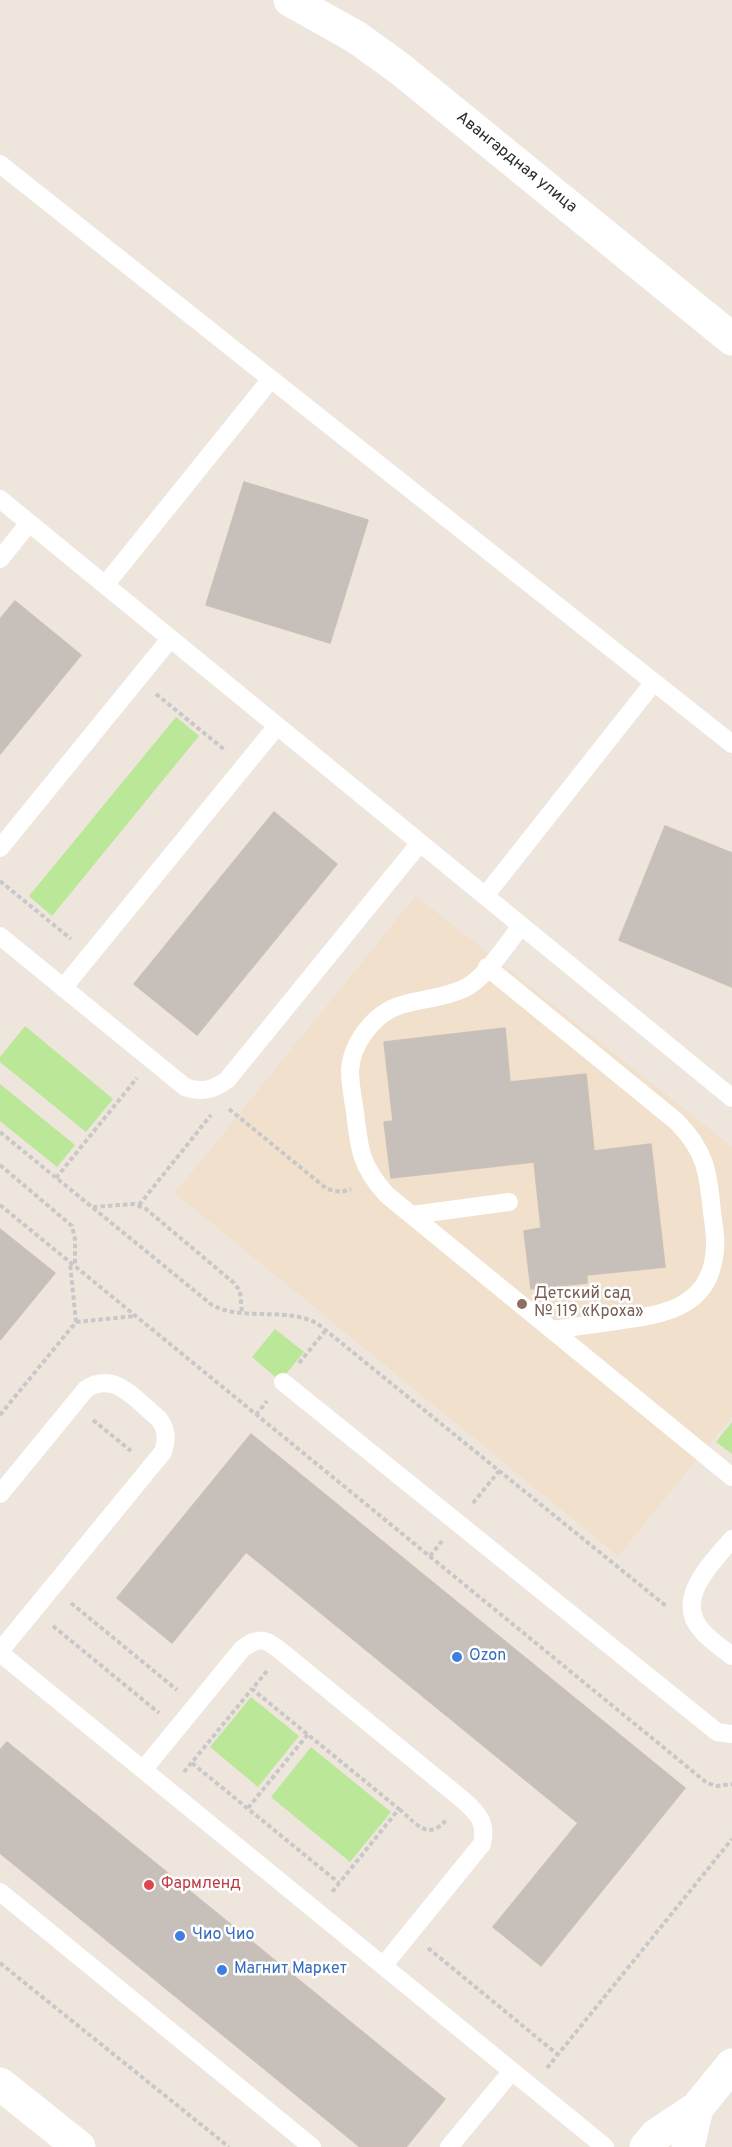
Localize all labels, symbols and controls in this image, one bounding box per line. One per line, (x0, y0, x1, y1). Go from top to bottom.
street label: Авангардная улица (452, 108, 580, 218)
place label: Детский сад № 119 «Кроха» (534, 1285, 643, 1323)
marker: Детский сад № 119 «Кроха» (515, 1297, 529, 1311)
place label: Ozon (469, 1647, 506, 1667)
marker: Ozon (450, 1650, 464, 1664)
place label: Фармленд (161, 1875, 241, 1895)
marker: Фармленд (142, 1878, 156, 1892)
place label: Чио Чио (192, 1926, 254, 1946)
marker: Чио Чио (173, 1929, 187, 1943)
place label: Магнит Маркет (234, 1960, 347, 1980)
marker: Магнит Маркет (215, 1963, 229, 1977)

